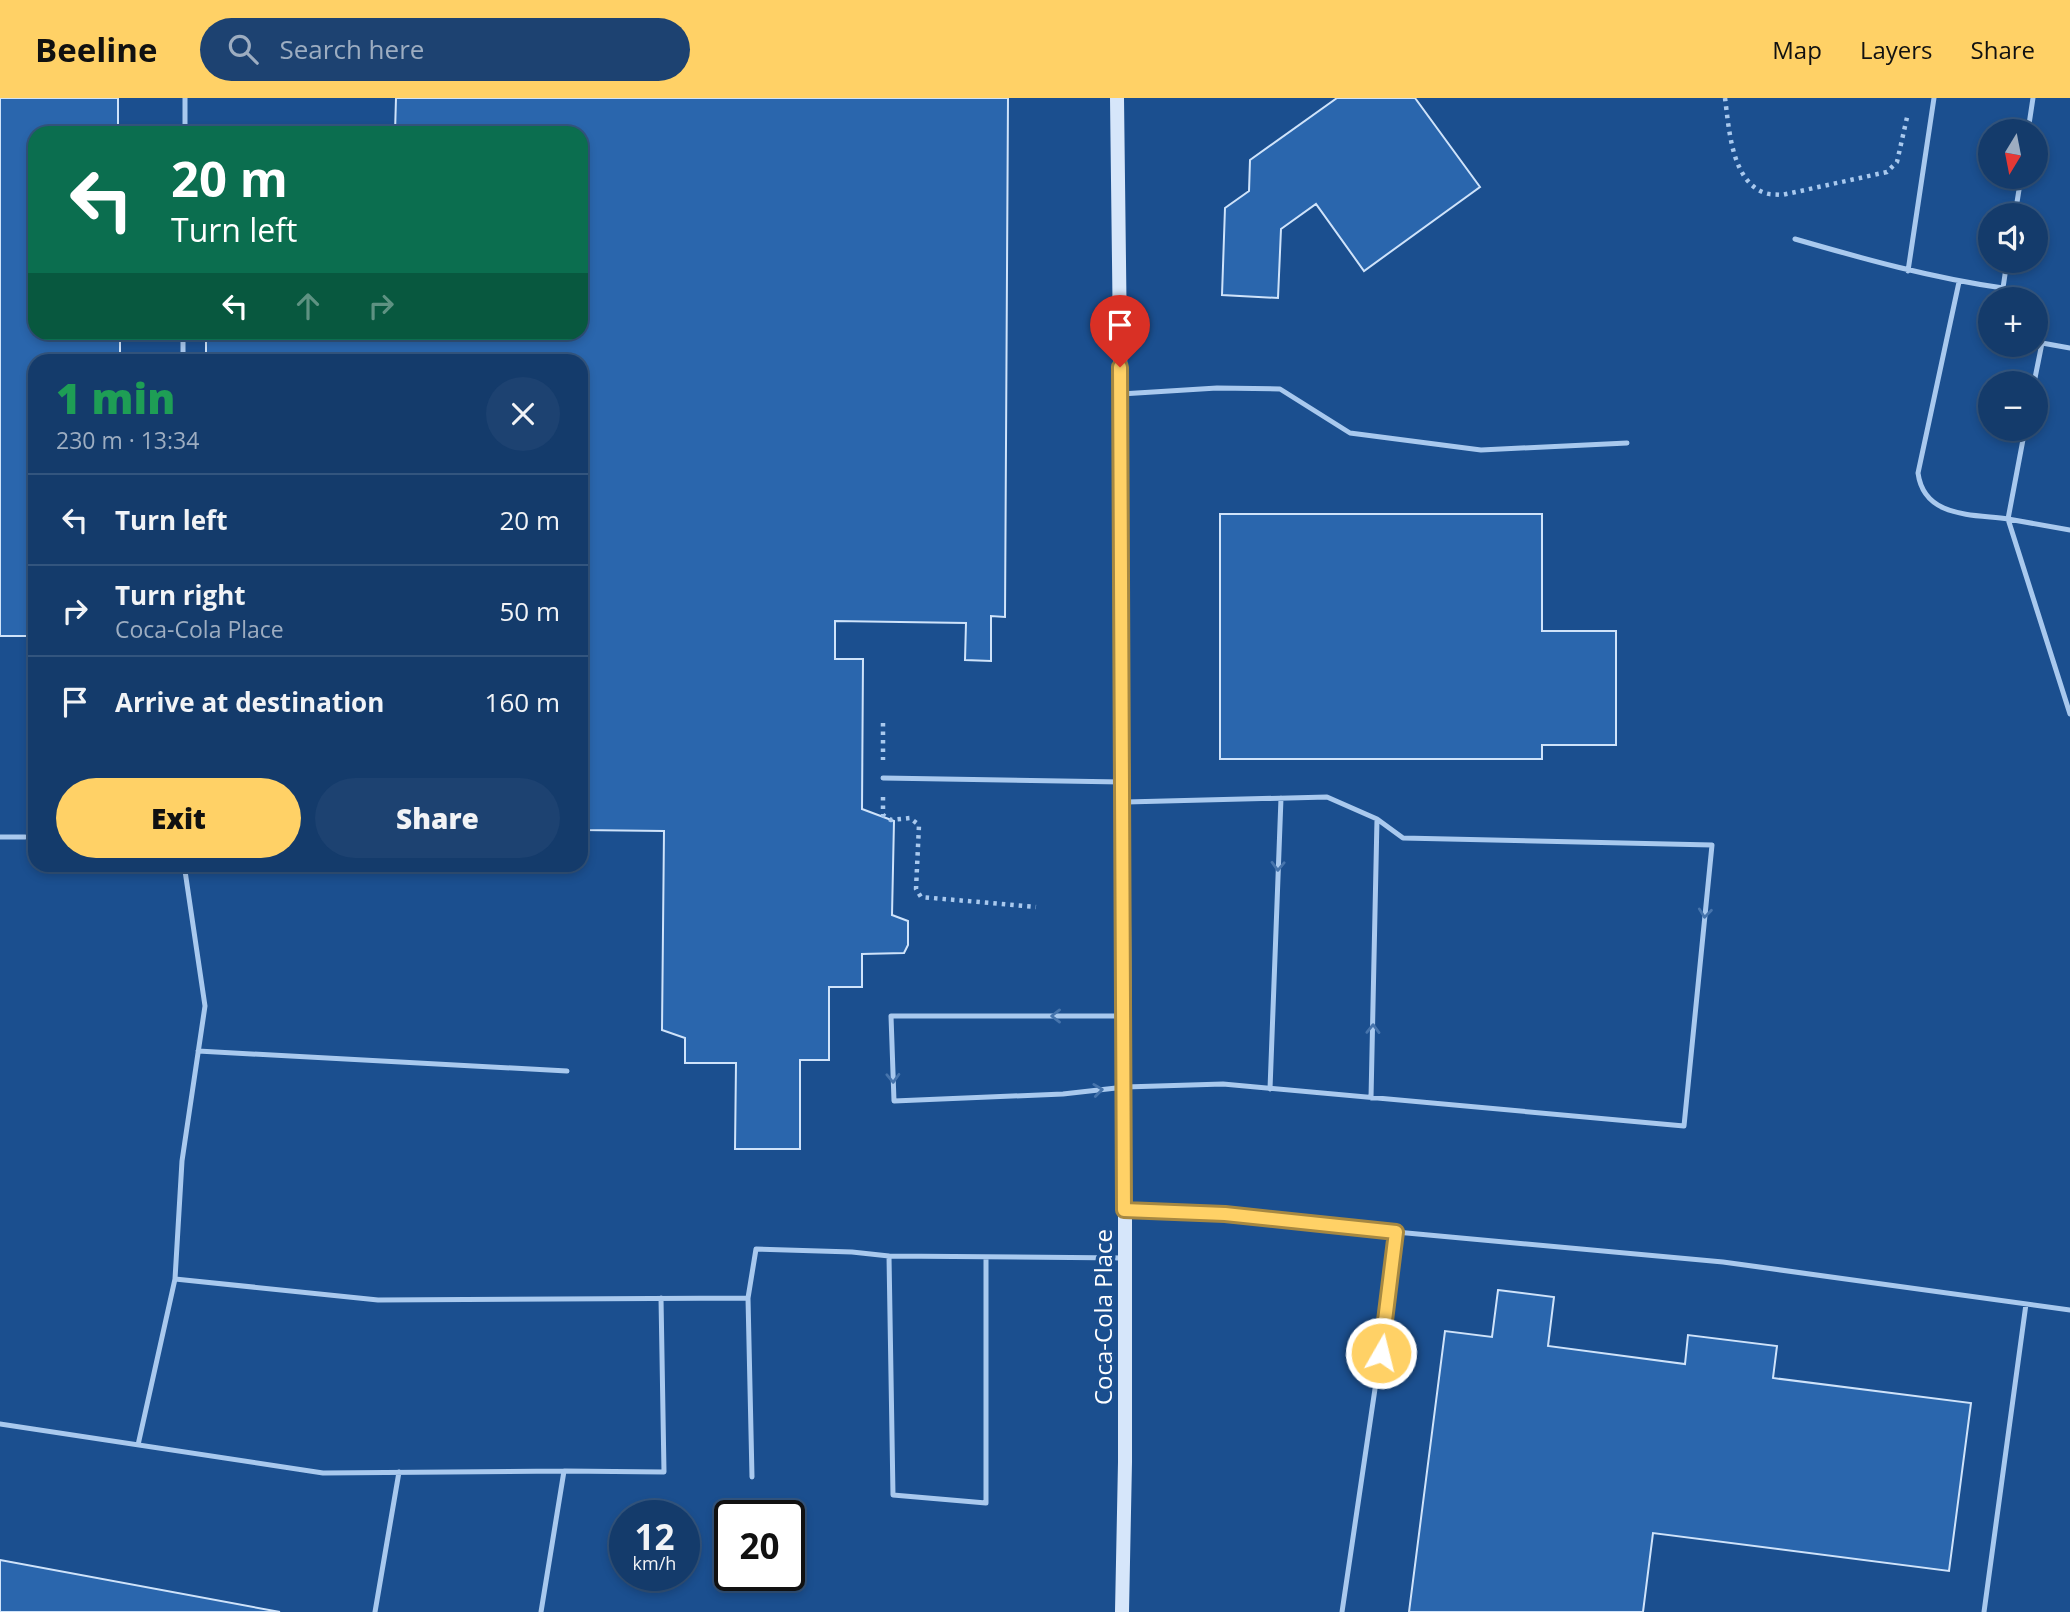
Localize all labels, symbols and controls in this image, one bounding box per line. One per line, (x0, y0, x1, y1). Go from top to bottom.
search box (200, 18, 690, 81)
text: Beeline (35, 27, 158, 72)
icon: search (224, 30, 262, 68)
text: Search here (280, 31, 424, 67)
text: Map (1772, 33, 1822, 66)
text: Layers (1860, 33, 1933, 66)
text: Share (1971, 33, 2035, 66)
north arrow (1978, 119, 2048, 189)
map controls (1978, 119, 2048, 441)
text: 20 m (171, 145, 288, 211)
icon: left (56, 154, 147, 245)
button: sound (1978, 203, 2048, 273)
text: Turn left (171, 208, 297, 251)
icon: left (216, 287, 254, 325)
icon: ahead (289, 287, 327, 325)
icon: right (362, 287, 400, 325)
button: + (1978, 287, 2048, 357)
pin (1090, 295, 1150, 367)
icon: arrive (1101, 306, 1139, 344)
text: 1 min (56, 369, 175, 426)
button: − (1978, 371, 2048, 441)
button: close (486, 377, 560, 451)
text: 230 m · 13:34 (56, 424, 199, 456)
icon: left (56, 501, 94, 539)
text: Turn left (115, 502, 227, 538)
text: 20 m (499, 502, 560, 538)
text: Turn right (115, 577, 246, 613)
icon: right (56, 592, 94, 630)
text: 50 m (499, 593, 560, 629)
text: Coca-Cola Place (115, 613, 284, 645)
icon: arrive (56, 683, 94, 721)
text: Arrive at destination (115, 684, 384, 720)
text: 160 m (485, 684, 560, 720)
button: Exit (56, 778, 301, 858)
button: Share (315, 778, 560, 858)
one-way arrow (1271, 861, 1286, 872)
one-way arrow (1698, 907, 1713, 919)
one-way arrow (1050, 1008, 1061, 1024)
one-way arrow (1365, 1024, 1381, 1034)
one-way arrow (886, 1073, 901, 1084)
one-way arrow (1093, 1082, 1104, 1097)
street label: Coca-Cola Place (1086, 1229, 1119, 1405)
position arrow (1344, 1316, 1418, 1390)
speed limit sign: 20 (714, 1500, 805, 1591)
text: 12 (634, 1513, 675, 1560)
text: km/h (633, 1551, 676, 1575)

